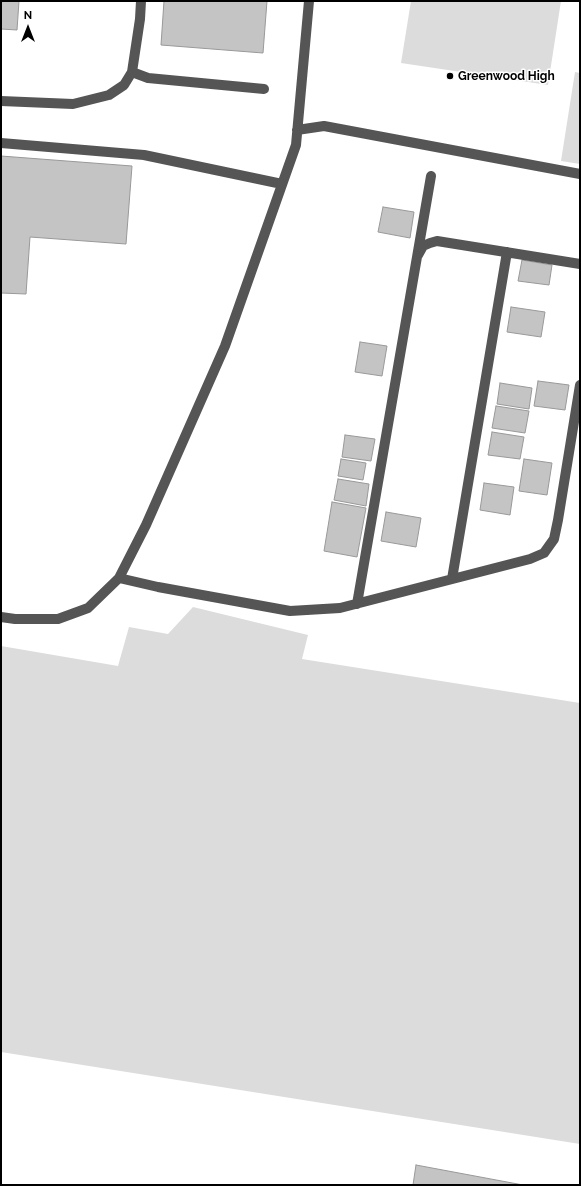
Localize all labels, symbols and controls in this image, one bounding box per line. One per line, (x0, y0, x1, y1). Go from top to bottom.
north arrow (8, 8, 48, 48)
text: N (24, 9, 32, 22)
place label: Greenwood High (458, 69, 555, 83)
marker: Greenwood High (445, 71, 455, 81)

